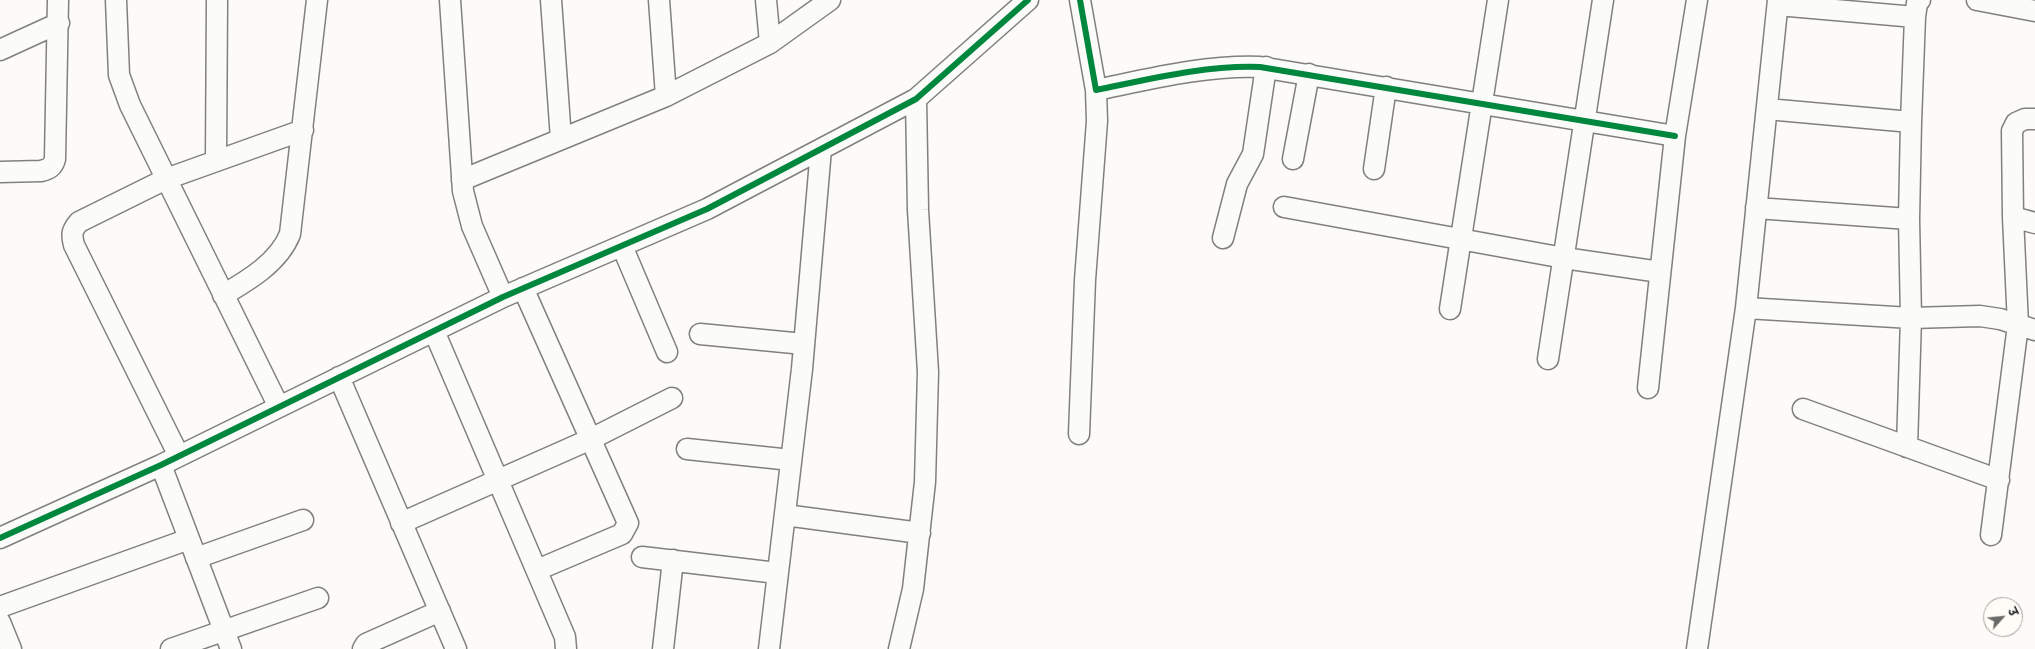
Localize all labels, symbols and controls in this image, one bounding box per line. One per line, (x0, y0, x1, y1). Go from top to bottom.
north arrow (1983, 597, 2023, 637)
text: उ (2005, 606, 2021, 618)

